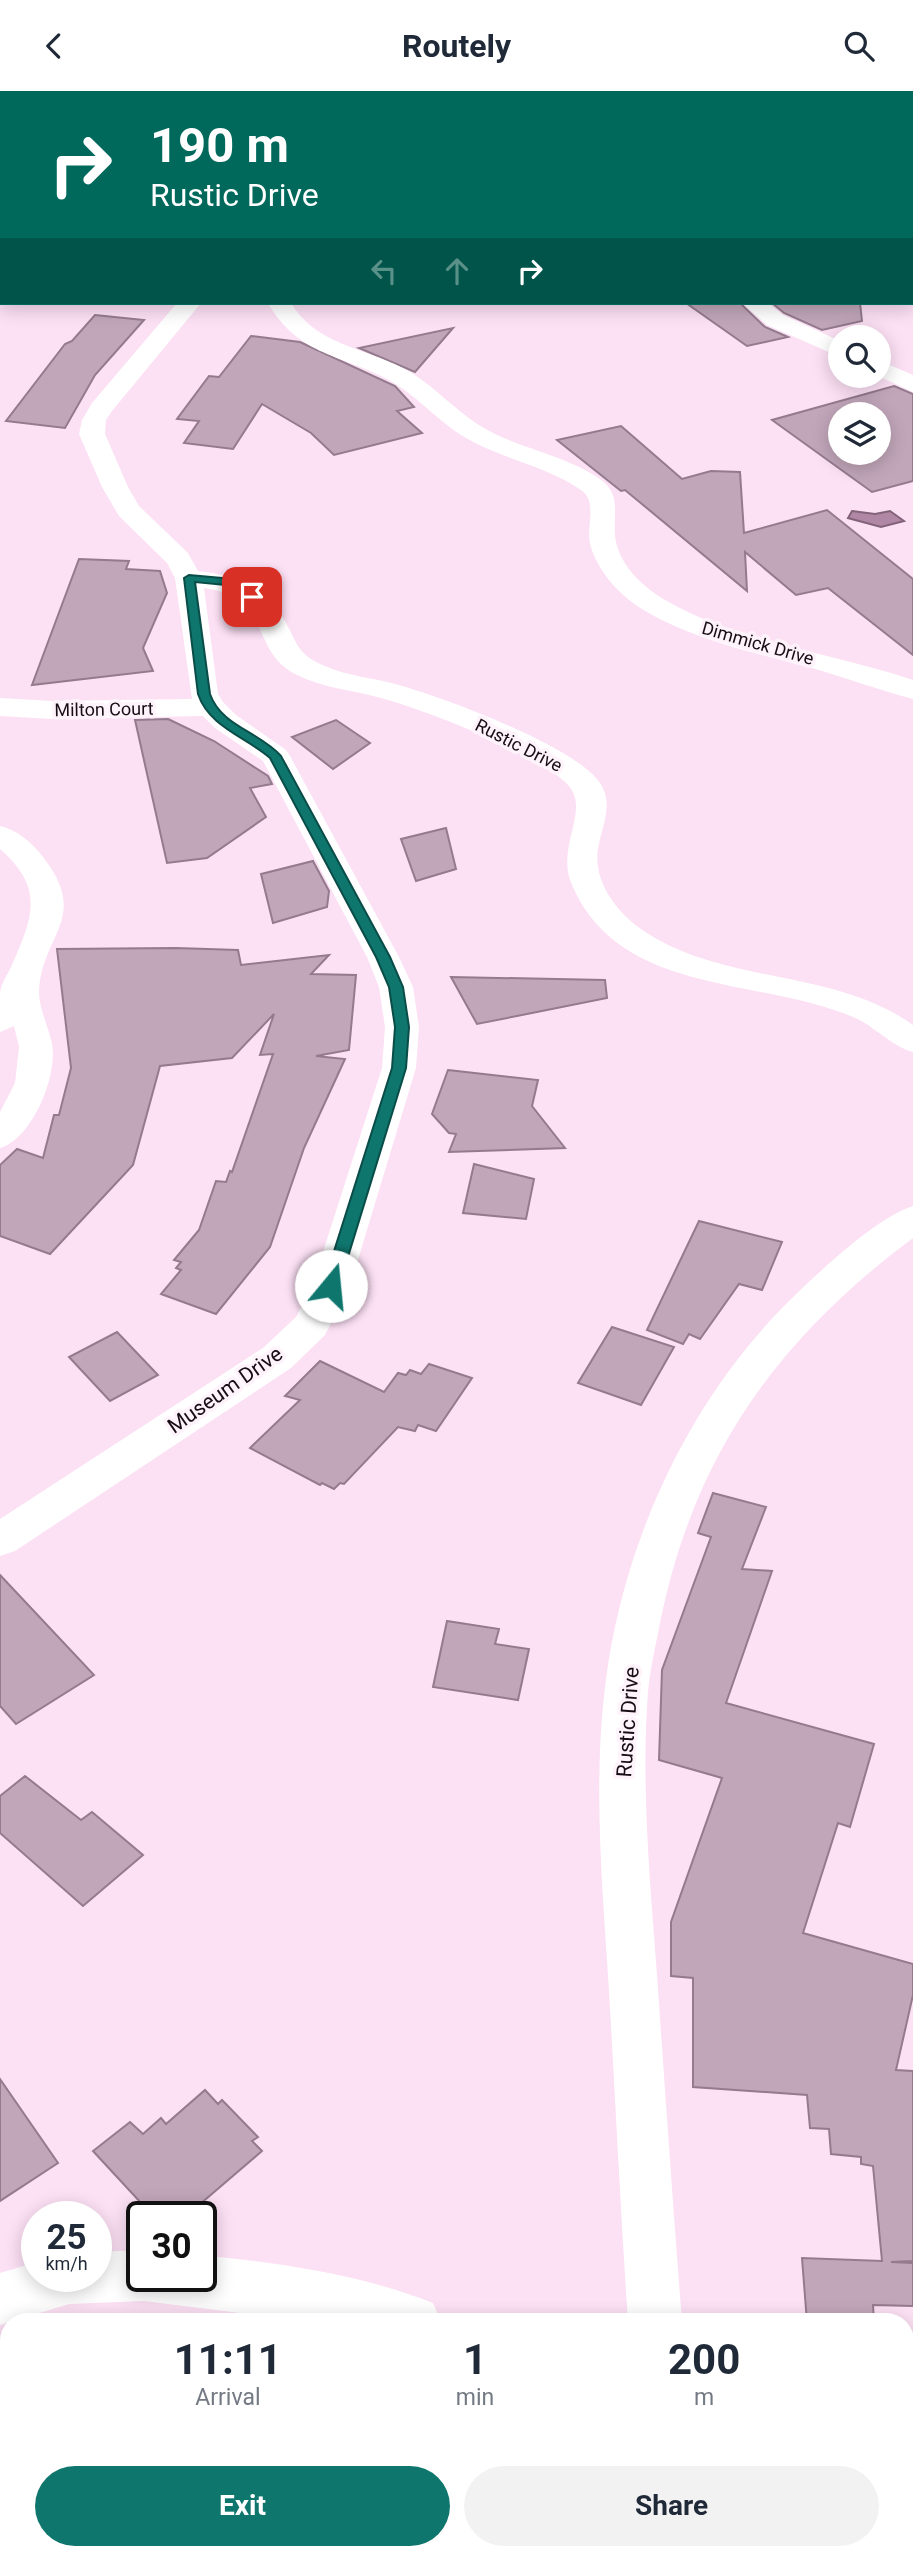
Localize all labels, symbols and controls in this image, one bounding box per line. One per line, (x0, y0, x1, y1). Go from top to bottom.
icon: back (35, 27, 73, 65)
text: Routely (402, 27, 511, 65)
icon: search (840, 27, 878, 65)
text: 190 m (150, 117, 289, 174)
icon: right (35, 119, 126, 210)
text: Rustic Drive (150, 176, 319, 214)
icon: left (365, 252, 403, 290)
icon: ahead (438, 252, 476, 290)
icon: right (511, 252, 549, 290)
map controls (828, 325, 891, 465)
button: search (828, 325, 891, 388)
button: layers (828, 402, 891, 465)
pin (222, 567, 282, 627)
icon: arrive (233, 578, 271, 616)
street label: Dimmick Drive (700, 617, 816, 669)
street label: Milton Court (54, 698, 154, 720)
street label: Rustic Drive (472, 714, 566, 776)
position arrow (294, 1249, 368, 1323)
street label: Museum Drive (163, 1342, 287, 1438)
street label: Rustic Drive (612, 1666, 644, 1778)
speed limit sign: 30 (126, 2201, 217, 2292)
text: 25 (46, 2217, 87, 2258)
text: km/h (45, 2253, 88, 2274)
text: 11:11 (174, 2335, 282, 2384)
text: 1 (463, 2335, 487, 2384)
text: 200 (668, 2335, 740, 2384)
text: Arrival (195, 2384, 261, 2411)
text: min (456, 2384, 494, 2411)
text: m (694, 2384, 714, 2411)
button: Exit (35, 2466, 450, 2546)
button: Share (464, 2466, 879, 2546)

